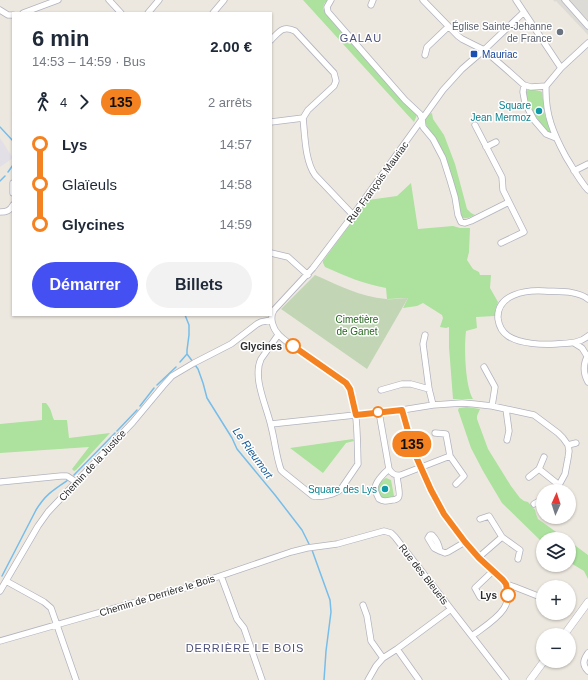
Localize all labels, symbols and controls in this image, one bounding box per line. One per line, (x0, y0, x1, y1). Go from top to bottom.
place label: Église Sainte-Jehanne de France (452, 20, 552, 44)
text: 6 min (32, 26, 89, 51)
marker: Église Sainte-Jehanne de France (555, 27, 565, 37)
district label: GALAU (340, 32, 382, 44)
text: 2.00 € (210, 38, 252, 55)
marker: Mauriac (469, 49, 479, 59)
place label: Mauriac (482, 49, 518, 60)
text: 14:53 – 14:59 · Bus (32, 54, 145, 69)
icon: walk (32, 91, 54, 113)
icon: forward (73, 91, 95, 113)
text: 135 (109, 94, 133, 110)
text: 4 (60, 95, 67, 110)
text: 2 arrêts (208, 95, 252, 110)
place label: Square Jean Mermoz (470, 100, 531, 123)
marker: Square Jean Mermoz (534, 106, 544, 116)
text: Lys (62, 136, 87, 153)
text: 14:57 (219, 137, 252, 152)
street label: Rue François Mauriac (344, 139, 411, 225)
text: Glaïeuls (62, 176, 117, 193)
text: 14:58 (219, 177, 252, 192)
text: Glycines (62, 216, 125, 233)
text: 14:59 (219, 217, 252, 232)
button: Démarrer (32, 262, 138, 308)
button: Billets (146, 262, 252, 308)
park label: Cimetière de Ganet (336, 314, 379, 337)
marker: Glycines (285, 338, 301, 354)
place label: Glycines (240, 341, 282, 352)
unlabelled marker (372, 406, 384, 418)
water label: Le Rieumort (231, 425, 276, 482)
street label: Chemin de la Justice (57, 427, 128, 503)
line badge: 135 (389, 431, 435, 457)
text: 135 (400, 436, 424, 452)
place label: Square des Lys (308, 484, 377, 495)
marker: Square des Lys (380, 484, 390, 494)
north arrow (536, 484, 576, 524)
map controls (536, 484, 576, 668)
button: layers (536, 532, 576, 572)
street label: Rue des Bleuets (397, 542, 451, 607)
street label: Chemin de Derrière le Bois (98, 573, 216, 618)
button: + (536, 580, 576, 620)
marker: Lys (500, 587, 516, 603)
place label: Lys (480, 590, 497, 601)
button: − (536, 628, 576, 668)
district label: DERRIÈRE LE BOIS (186, 642, 304, 654)

